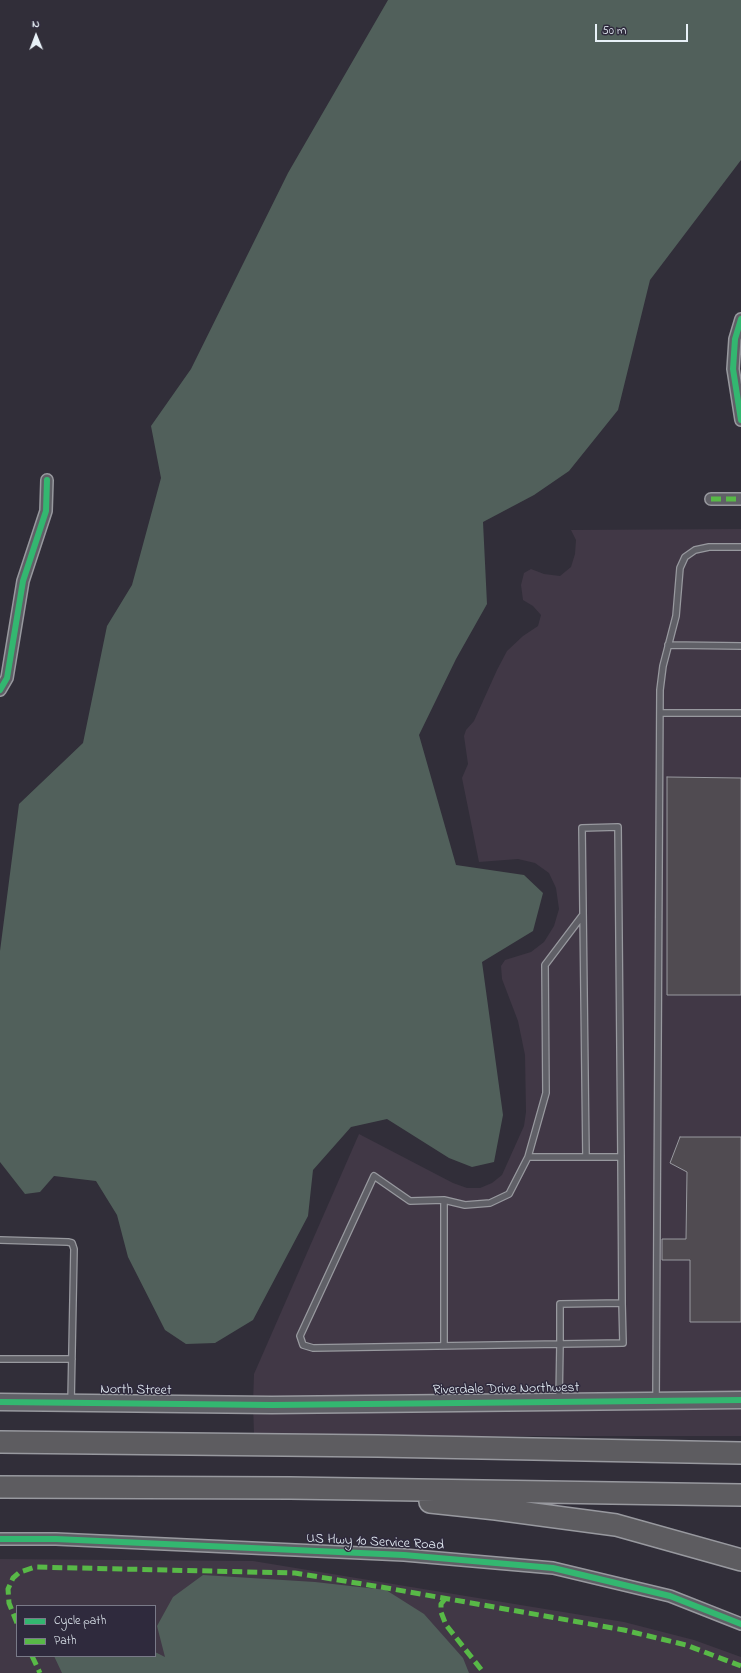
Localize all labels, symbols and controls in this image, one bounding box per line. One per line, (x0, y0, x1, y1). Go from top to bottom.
north arrow (16, 16, 56, 56)
text: N (32, 16, 40, 32)
scale bar (597, 16, 690, 42)
text: 50 m (602, 22, 626, 40)
street label: Riverdale Drive Northwest (433, 1380, 579, 1400)
street label: North Street (100, 1382, 172, 1400)
street label: US Hwy 10 Service Road (306, 1531, 444, 1555)
legend (16, 1605, 156, 1657)
text: Cycle path (54, 1612, 106, 1630)
text: Path (54, 1632, 76, 1650)

